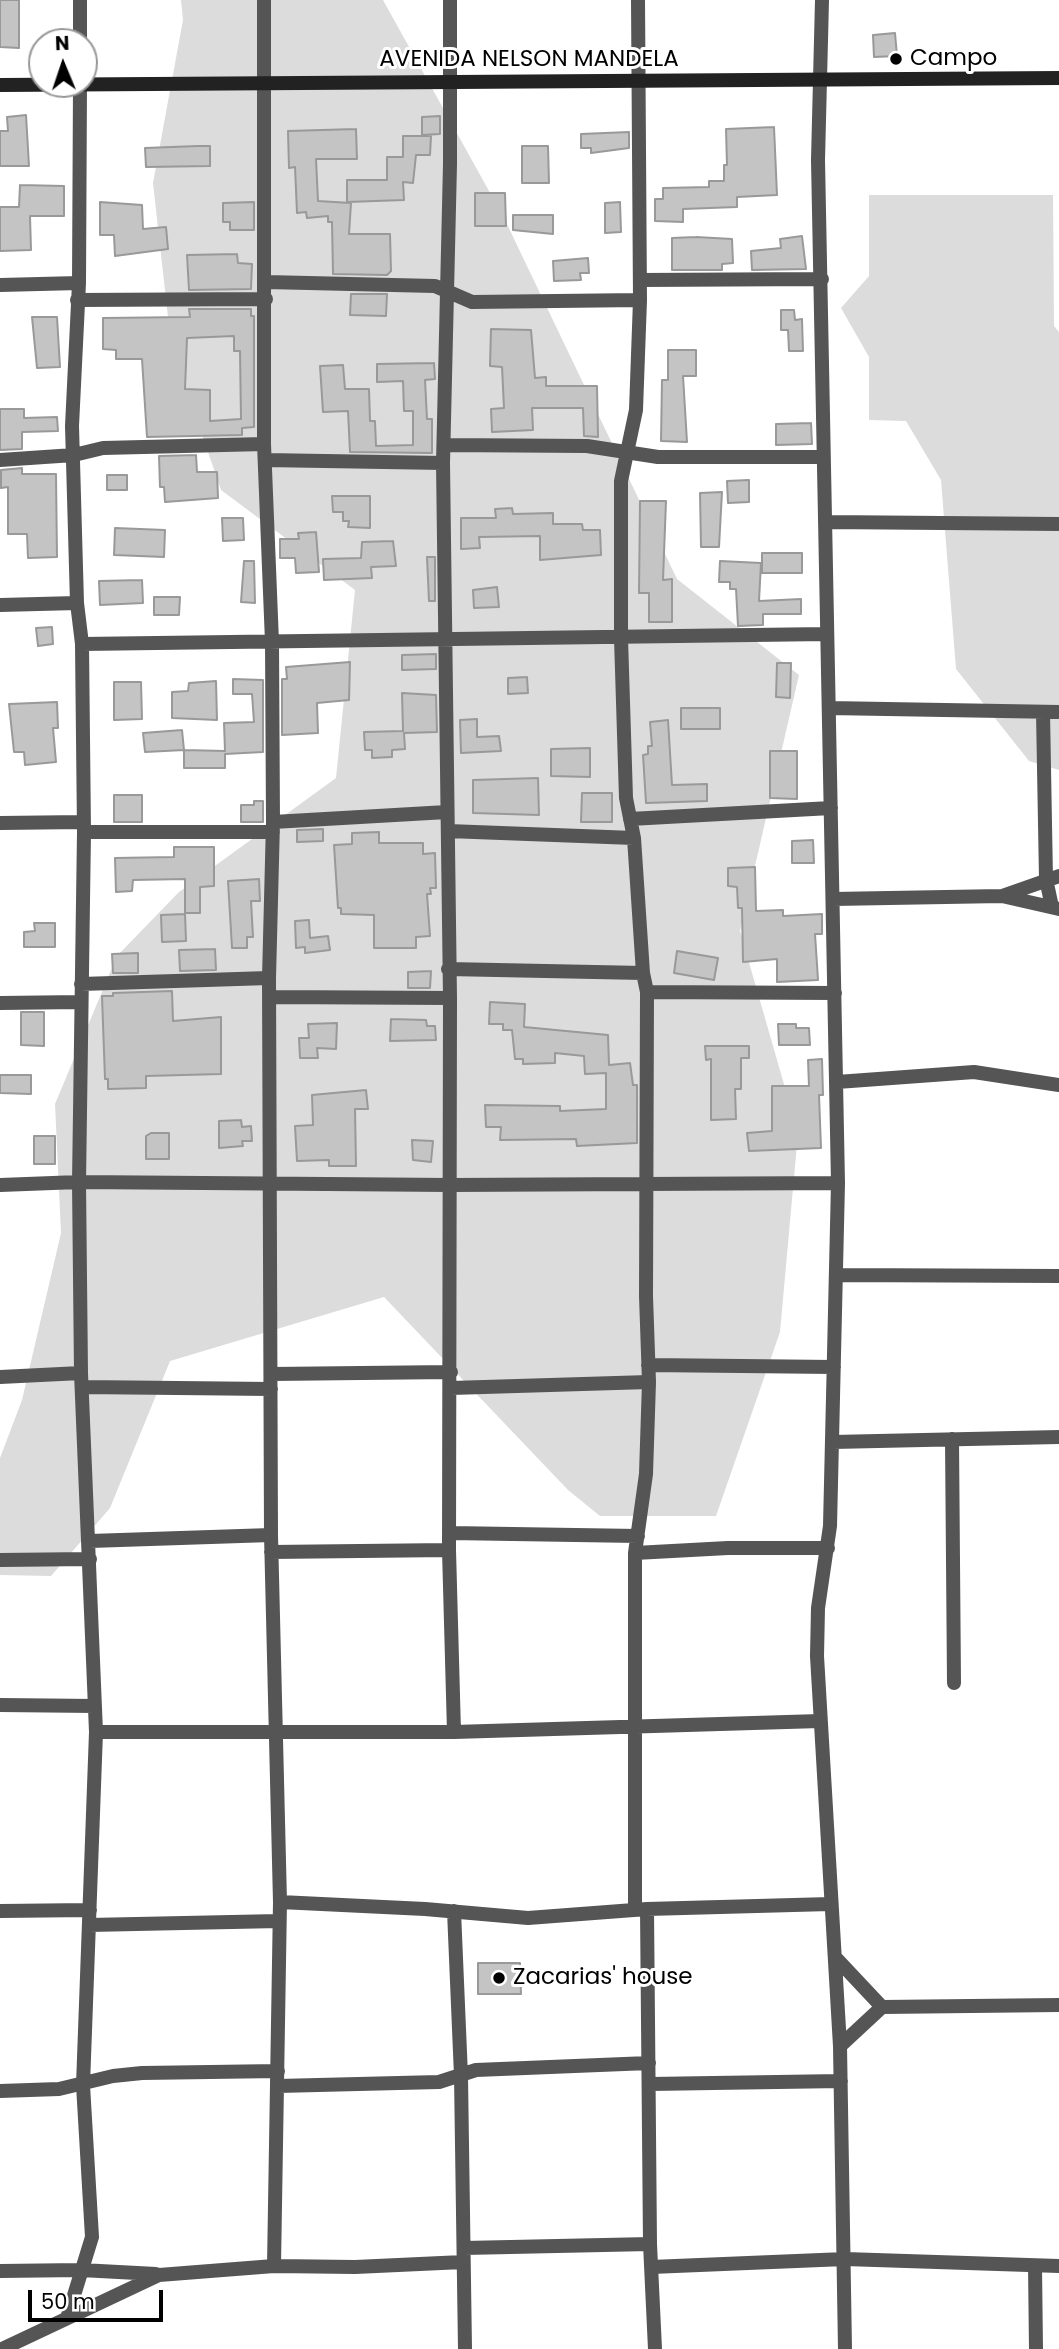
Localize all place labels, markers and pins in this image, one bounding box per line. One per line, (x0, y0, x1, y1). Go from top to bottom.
place label: Campo (910, 45, 997, 73)
marker: Campo (888, 51, 904, 67)
place label: Zacarias' house (513, 1964, 693, 1992)
marker: Zacarias' house (491, 1970, 507, 1986)

